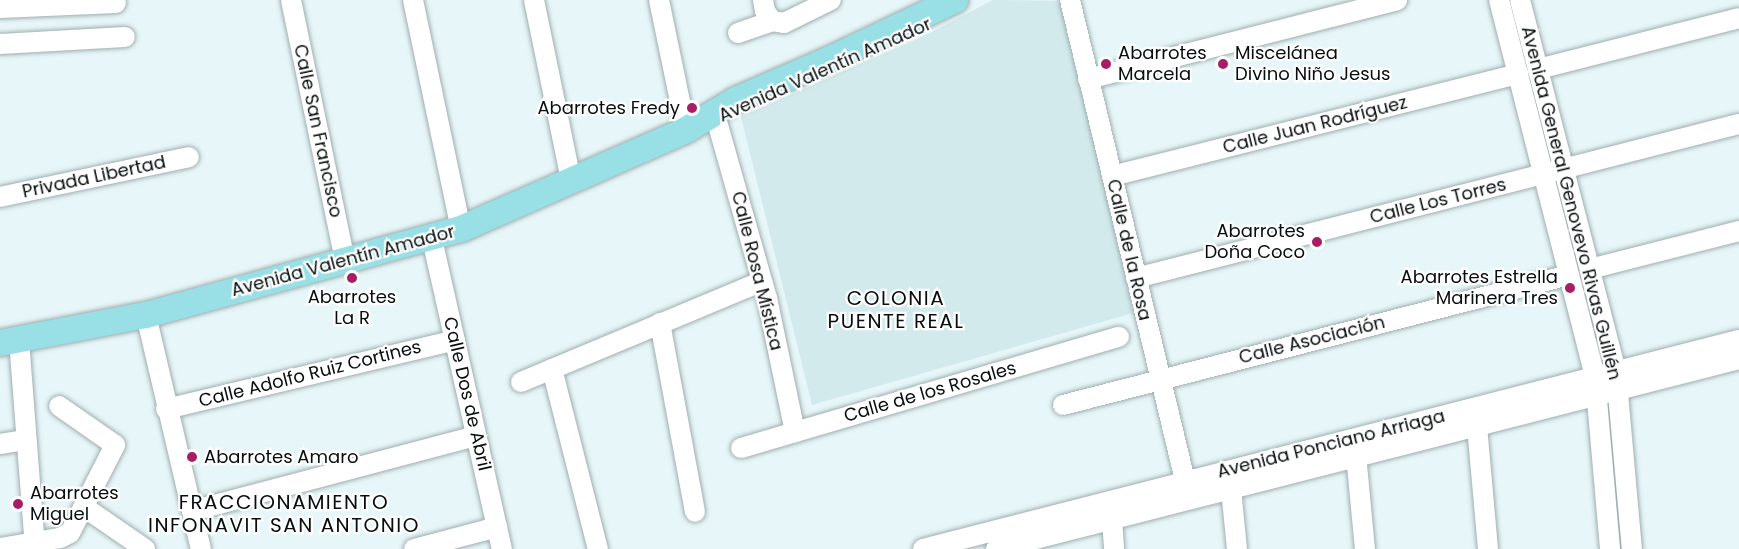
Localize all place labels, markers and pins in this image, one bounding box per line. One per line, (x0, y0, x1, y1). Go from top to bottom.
place label: Abarrotes Marcela (1118, 43, 1207, 86)
place label: Miscelánea Divino Niño Jesus (1235, 43, 1390, 86)
marker: Abarrotes Marcela (1099, 57, 1113, 71)
marker: Miscelánea Divino Niño Jesus (1216, 57, 1230, 71)
place label: Abarrotes Fredy (537, 97, 680, 119)
marker: Abarrotes Fredy (685, 101, 699, 115)
place label: Abarrotes Doña Coco (1204, 221, 1305, 264)
marker: Abarrotes Doña Coco (1310, 235, 1324, 249)
place label: Abarrotes Estrella Marinera Tres (1401, 267, 1558, 310)
marker: Abarrotes La R (345, 271, 359, 285)
marker: Abarrotes Estrella Marinera Tres (1563, 281, 1577, 295)
place label: Abarrotes La R (308, 287, 396, 330)
place label: Abarrotes Amaro (204, 446, 358, 468)
marker: Abarrotes Amaro (185, 450, 199, 464)
place label: Abarrotes Miguel (30, 483, 119, 526)
marker: Abarrotes Miguel (11, 497, 25, 511)

